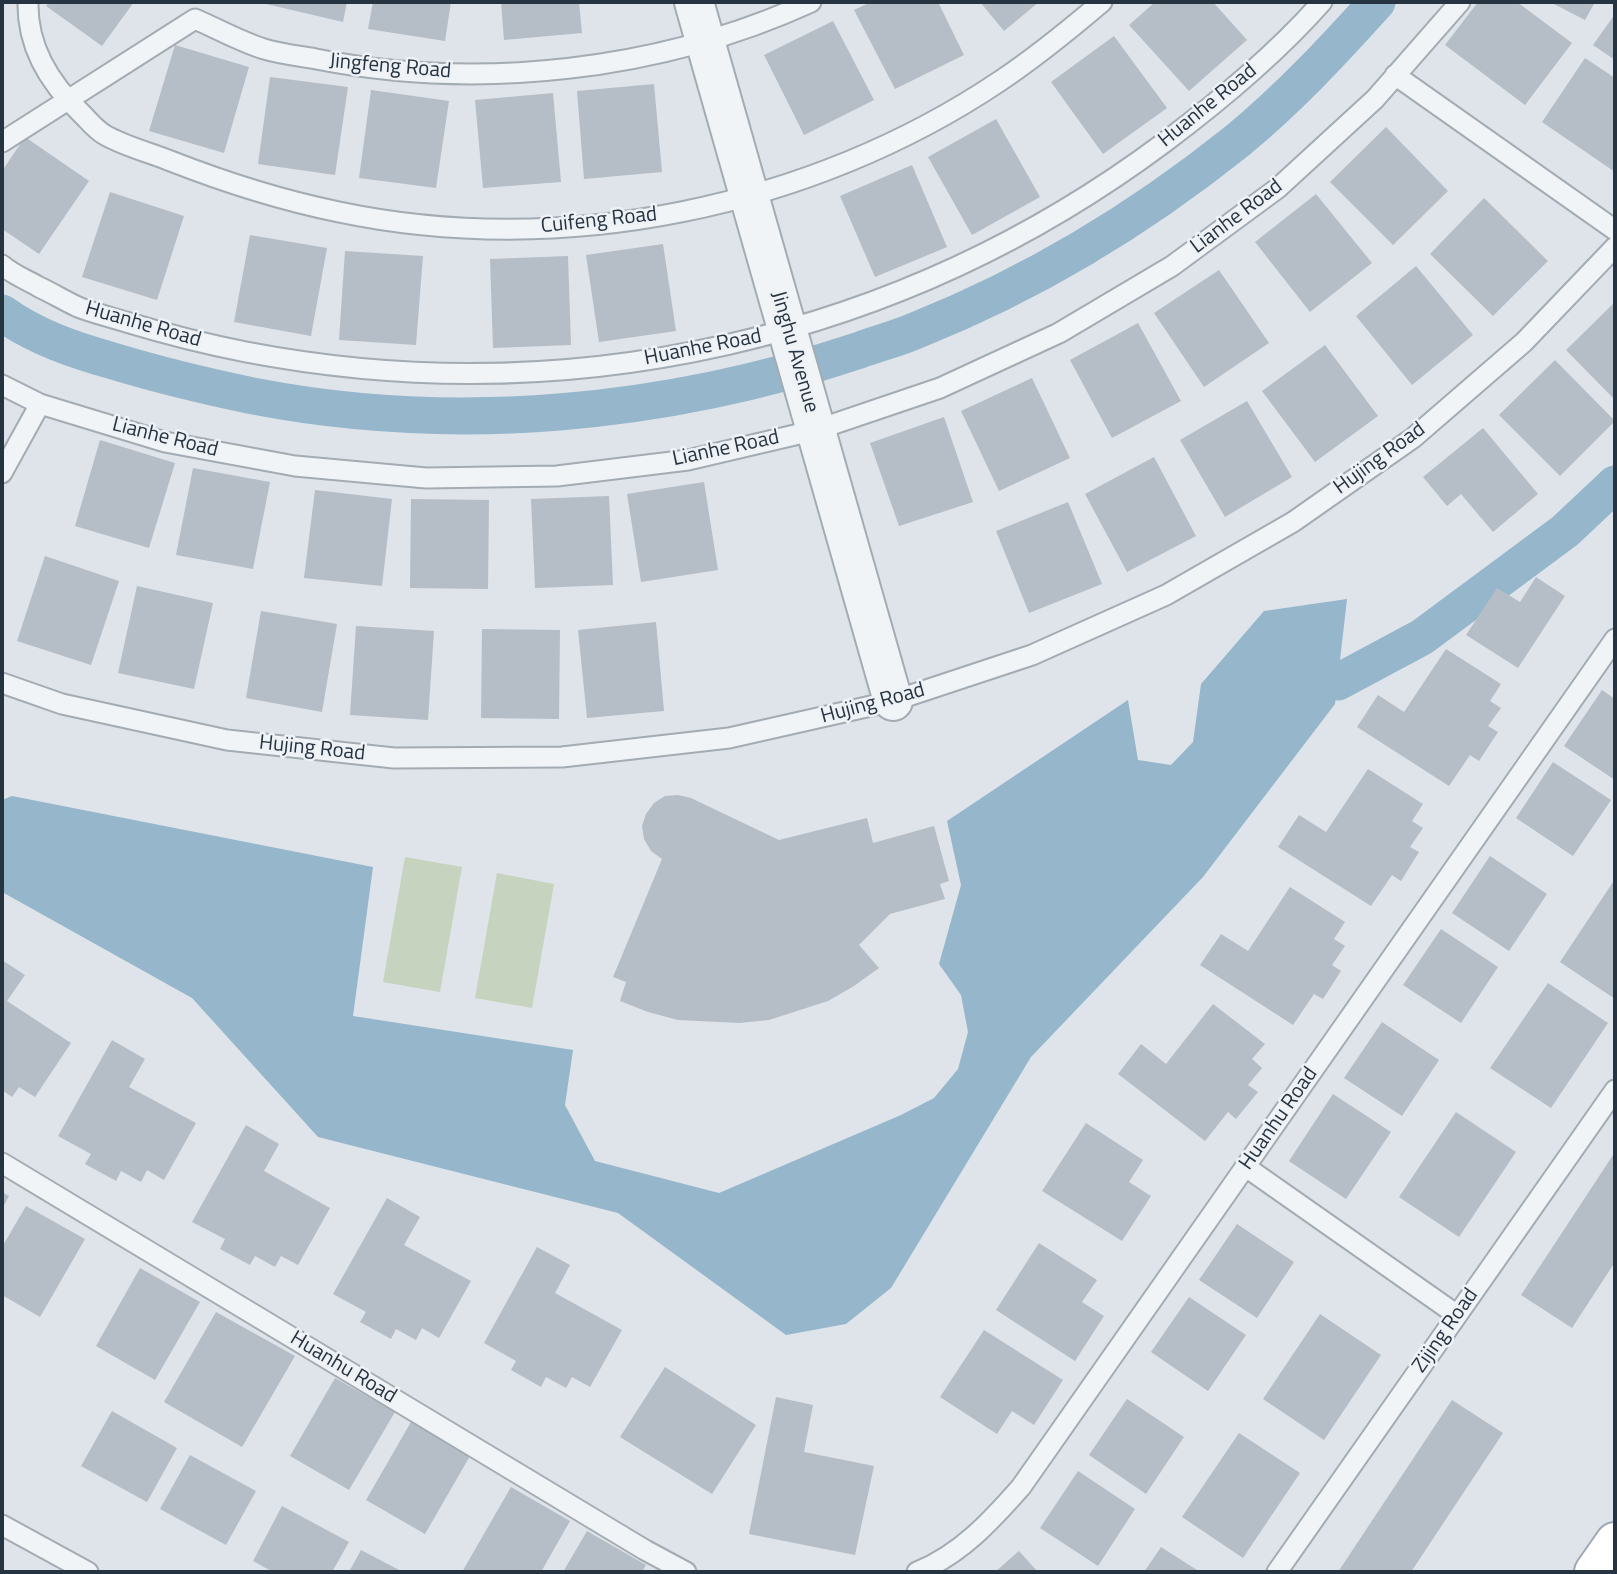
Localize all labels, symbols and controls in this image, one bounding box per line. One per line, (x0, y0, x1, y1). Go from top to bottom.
street label: Jingfeng Road (328, 49, 452, 85)
street label: Huanhe Road (1154, 59, 1262, 153)
street label: Lianhe Road (1186, 174, 1288, 260)
street label: Cuifeng Road (540, 202, 658, 240)
street label: Jinghu Avenue (765, 288, 823, 416)
street label: Huanhe Road (82, 296, 204, 354)
street label: Huanhe Road (642, 324, 764, 372)
street label: Lianhe Road (109, 413, 221, 463)
street label: Hujing Road (1329, 417, 1431, 501)
street label: Lianhe Road (670, 425, 782, 473)
street label: Hujing Road (818, 678, 928, 730)
street label: Hujing Road (258, 731, 366, 767)
street label: Huanhu Road (1234, 1063, 1324, 1175)
street label: Zijing Road (1408, 1284, 1484, 1378)
street label: Huanhu Road (285, 1326, 401, 1410)

